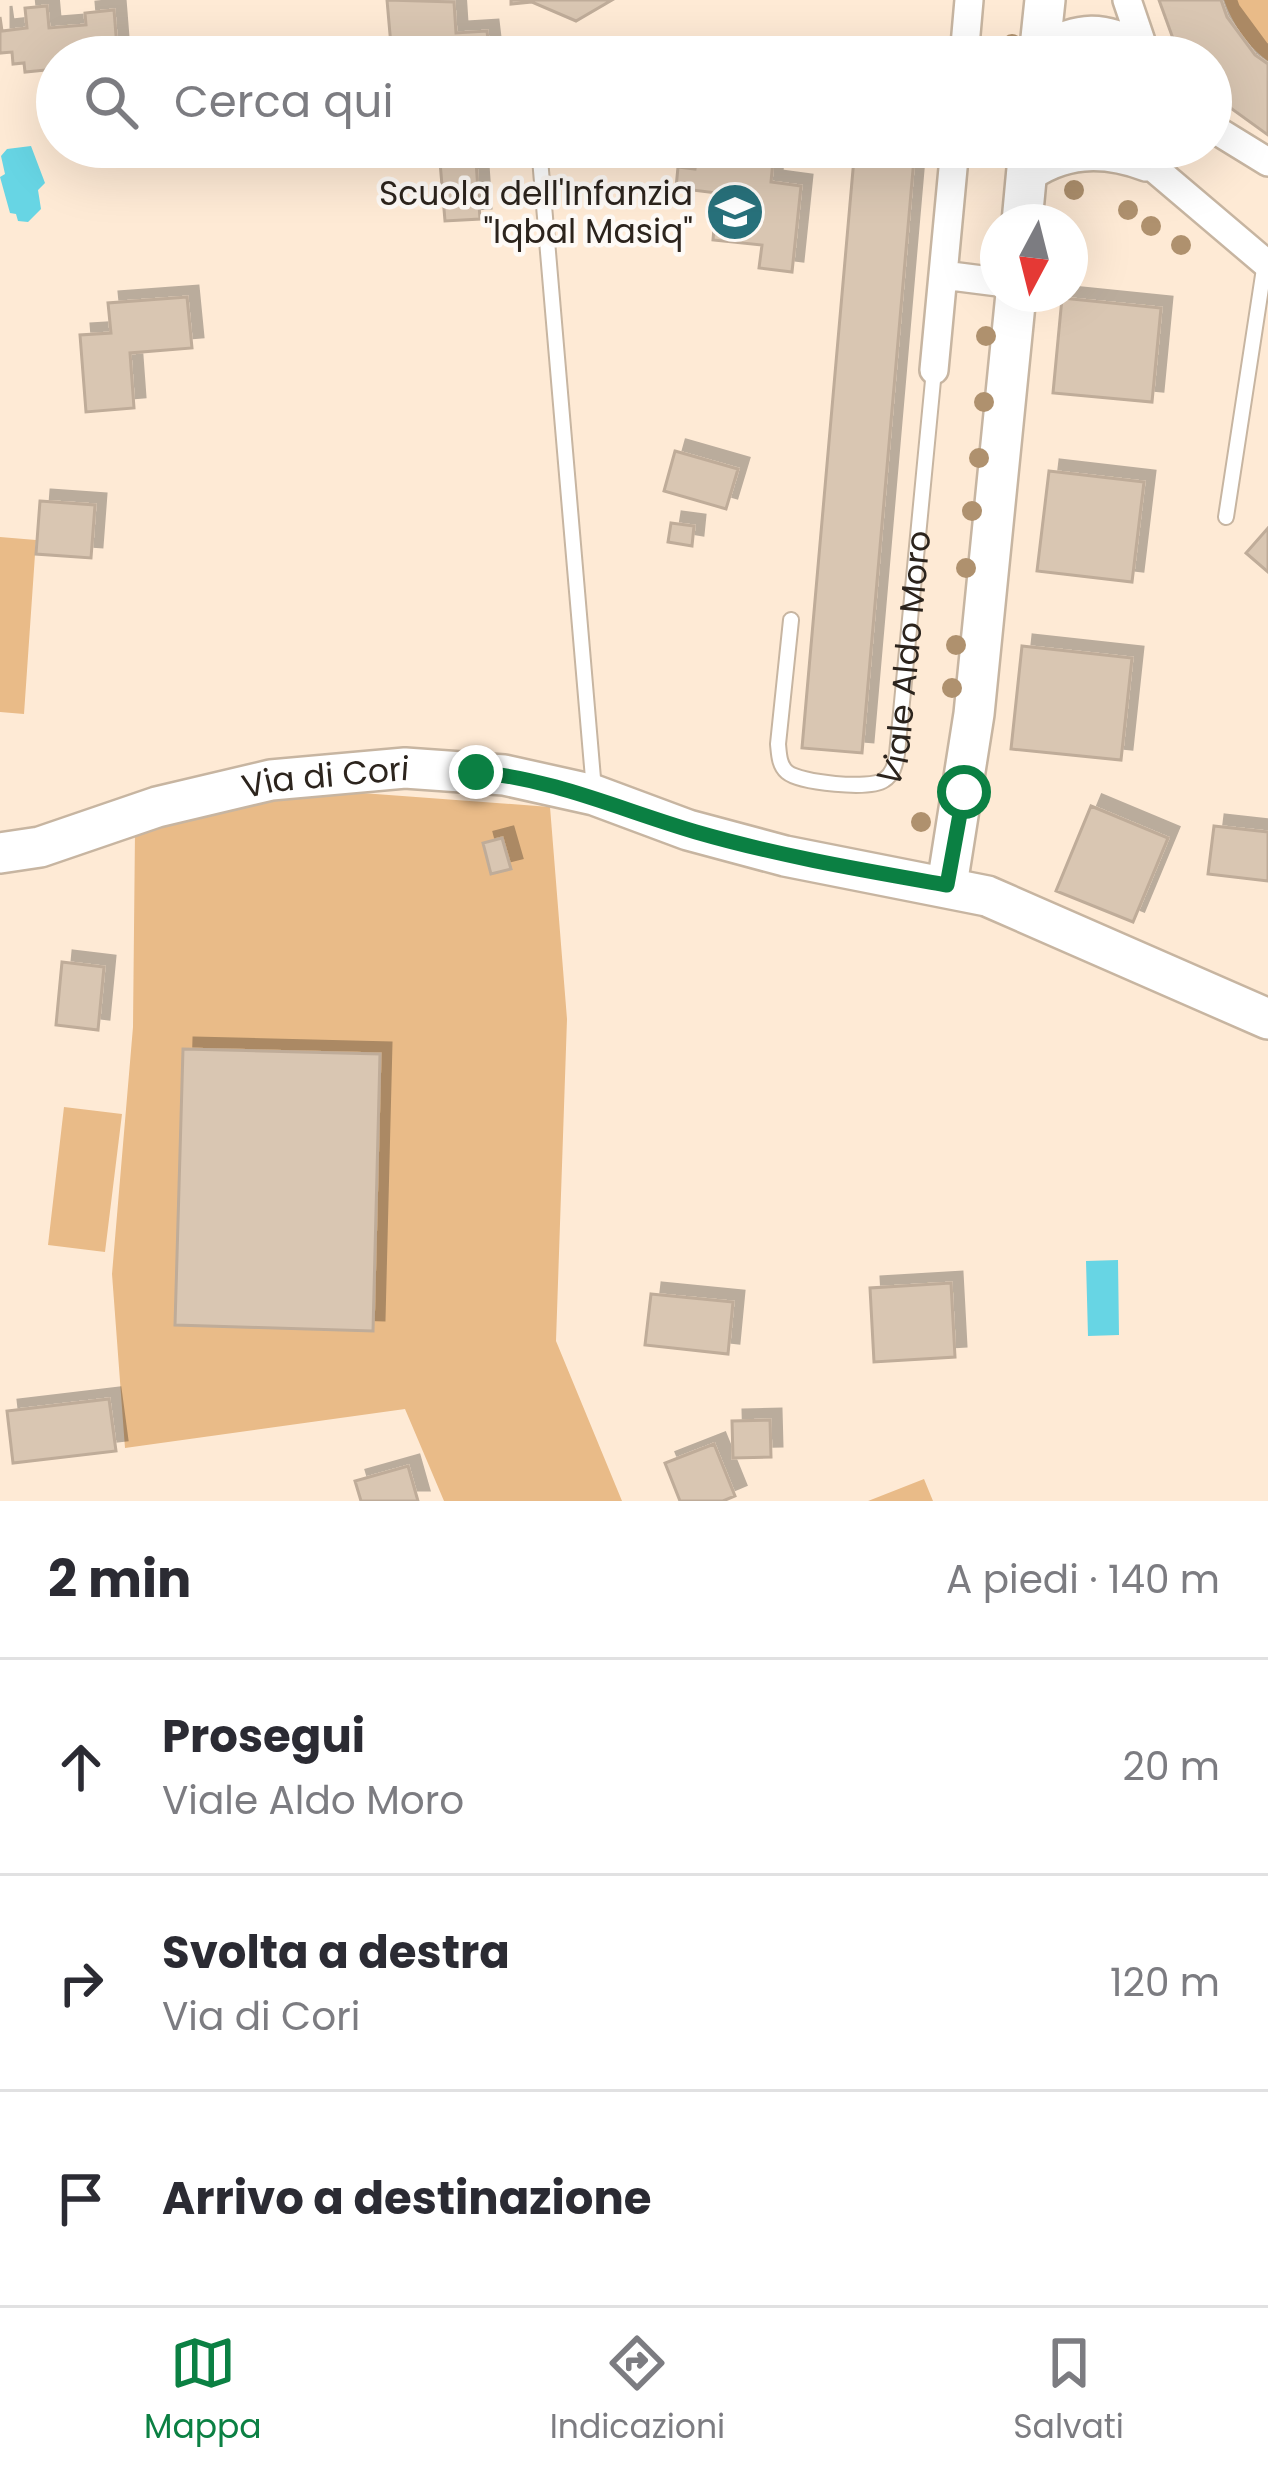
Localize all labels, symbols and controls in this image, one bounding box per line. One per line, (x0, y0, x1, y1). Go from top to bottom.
search box (36, 36, 1232, 168)
icon: search (78, 69, 144, 135)
text: Cerca qui (174, 70, 393, 133)
place label: Scuola dell'Infanzia "Iqbal Masiq" (379, 170, 693, 255)
school or university icon: Scuola dell'Infanzia "Iqbal Masiq" (704, 181, 766, 243)
north arrow (980, 204, 1088, 312)
street label: Viale Aldo Moro (866, 528, 942, 795)
street label: Via di Cori (237, 745, 411, 810)
route end (449, 745, 503, 799)
route start (937, 765, 991, 819)
text: 2 min (48, 1543, 191, 1615)
text: A piedi · 140 m (946, 1552, 1220, 1607)
text: Prosegui (162, 1705, 365, 1768)
icon: ahead (48, 1734, 114, 1800)
text: 20 m (1122, 1739, 1220, 1794)
text: Viale Aldo Moro (162, 1773, 464, 1828)
text: Svolta a destra (162, 1921, 510, 1984)
icon: right (48, 1950, 114, 2016)
text: 120 m (1110, 1955, 1220, 2010)
text: Via di Cori (162, 1989, 360, 2044)
icon: arrive (48, 2166, 114, 2232)
text: Arrivo a destinazione (162, 2167, 652, 2230)
tab: Mappa (144, 2330, 262, 2452)
tab: Indicazioni (550, 2330, 725, 2452)
tab: Salvati (1013, 2330, 1124, 2452)

